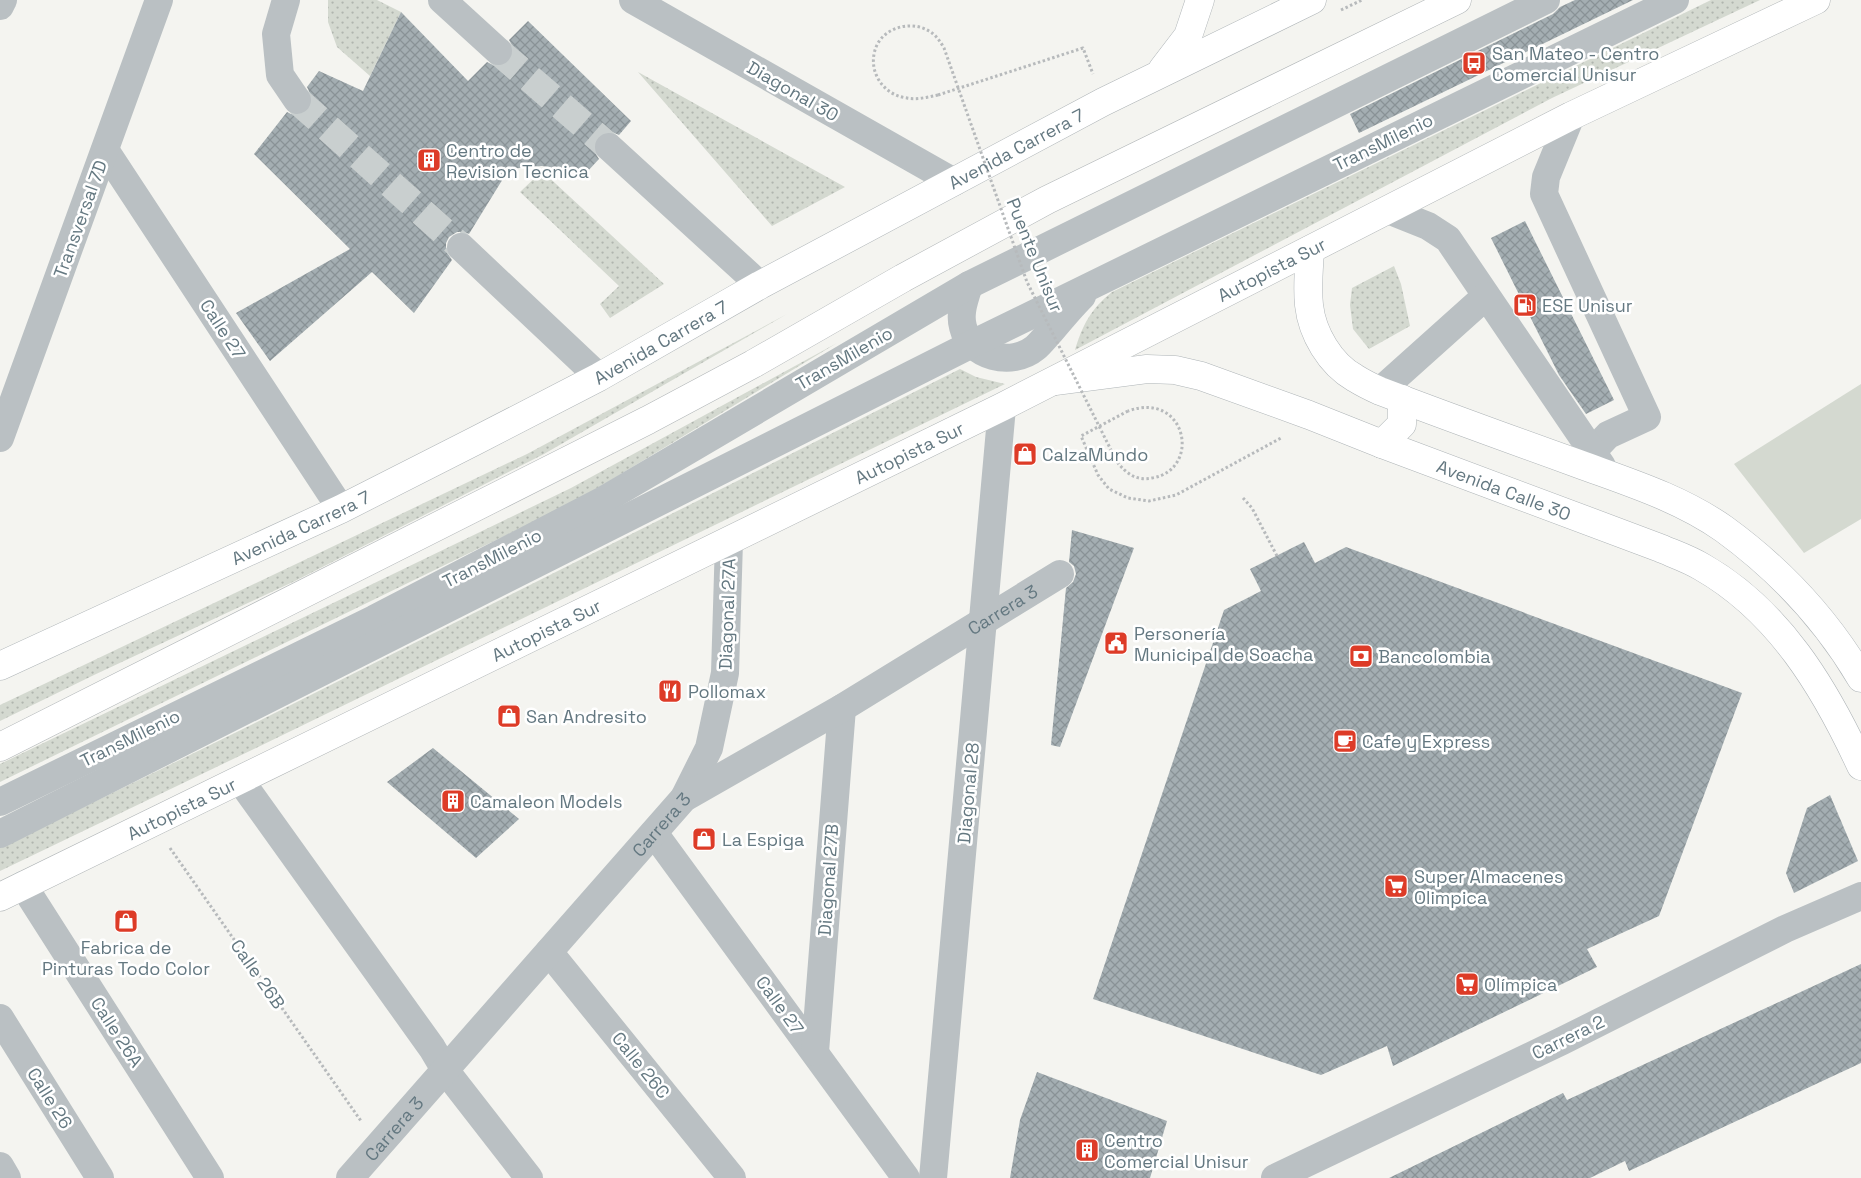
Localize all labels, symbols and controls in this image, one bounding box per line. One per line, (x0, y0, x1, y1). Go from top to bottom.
place label: San Mateo - Centro Comercial Unisur (1492, 42, 1659, 86)
bus stop icon: San Mateo - Centro Comercial Unisur (1461, 50, 1487, 76)
street label: Diagonal 30 (743, 56, 843, 126)
street label: Avenida Carrera 7 (944, 103, 1088, 194)
street label: TransMilenio (1329, 108, 1437, 176)
place label: Centro de Revision Tecnica (446, 139, 589, 183)
building icon: Centro de Revision Tecnica (416, 147, 442, 173)
street label: Transversal 7D (48, 157, 112, 281)
street label: Puente Unisur (1002, 194, 1068, 316)
street label: Autopista Sur (1213, 232, 1330, 307)
fuel station icon: ESE Unisur (1512, 292, 1538, 318)
place label: ESE Unisur (1542, 294, 1633, 317)
street label: Calle 27 (195, 295, 251, 363)
street label: Avenida Carrera 7 (589, 295, 732, 389)
street label: TransMilenio (791, 321, 897, 395)
street label: Autopista Sur (851, 416, 968, 489)
shop icon: CalzaMundo (1012, 441, 1038, 467)
place label: CalzaMundo (1042, 443, 1148, 466)
street label: Avenida Calle 30 (1434, 454, 1574, 525)
street label: Avenida Carrera 7 (227, 485, 374, 570)
street label: TransMilenio (439, 523, 545, 593)
street label: Diagonal 27A (714, 558, 740, 670)
street label: Carrera 3 (963, 579, 1042, 640)
street label: Autopista Sur (488, 593, 605, 666)
place label: Personería Municipal de Soacha (1134, 622, 1313, 666)
public building icon: Personería Municipal de Soacha (1103, 630, 1129, 656)
bank icon: Bancolombia (1348, 643, 1374, 669)
place label: Bancolombia (1378, 645, 1491, 668)
restaurant icon: Pollomax (657, 678, 683, 704)
place label: Pollomax (688, 680, 766, 703)
shop icon: San Andresito (496, 703, 522, 729)
street label: TransMilenio (76, 704, 184, 772)
place label: San Andresito (526, 705, 647, 728)
cafe icon: Cafe y Express (1332, 728, 1358, 754)
place label: Cafe y Express (1362, 730, 1490, 753)
street label: Diagonal 28 (952, 741, 984, 845)
street label: Autopista Sur (123, 772, 240, 845)
street label: Carrera 3 (626, 787, 695, 861)
building icon: Camaleon Models (440, 788, 466, 814)
place label: Camaleon Models (470, 790, 622, 813)
street label: Diagonal 27B (813, 823, 843, 937)
shop icon: La Espiga (691, 826, 717, 852)
place label: La Espiga (722, 828, 804, 851)
place label: Super Almacenes Olimpica (1414, 865, 1563, 909)
supermarket icon: Super Almacenes Olimpica (1383, 873, 1409, 899)
shop icon: Fabrica de Pinturas Todo Color (113, 908, 139, 934)
street label: Calle 26B (226, 935, 290, 1013)
place label: Fabrica de Pinturas Todo Color (42, 936, 210, 980)
street label: Calle 27 (751, 971, 809, 1039)
supermarket icon: Olímpica (1454, 971, 1480, 997)
place label: Olímpica (1484, 973, 1557, 996)
street label: Calle 26A (86, 993, 148, 1071)
street label: Carrera 2 (1528, 1010, 1608, 1064)
street label: Calle 26C (607, 1027, 675, 1103)
street label: Calle 26 (22, 1063, 78, 1133)
street label: Carrera 3 (359, 1091, 428, 1165)
place label: Centro Comercial Unisur (1104, 1129, 1249, 1173)
building icon: Centro Comercial Unisur (1074, 1137, 1100, 1163)

